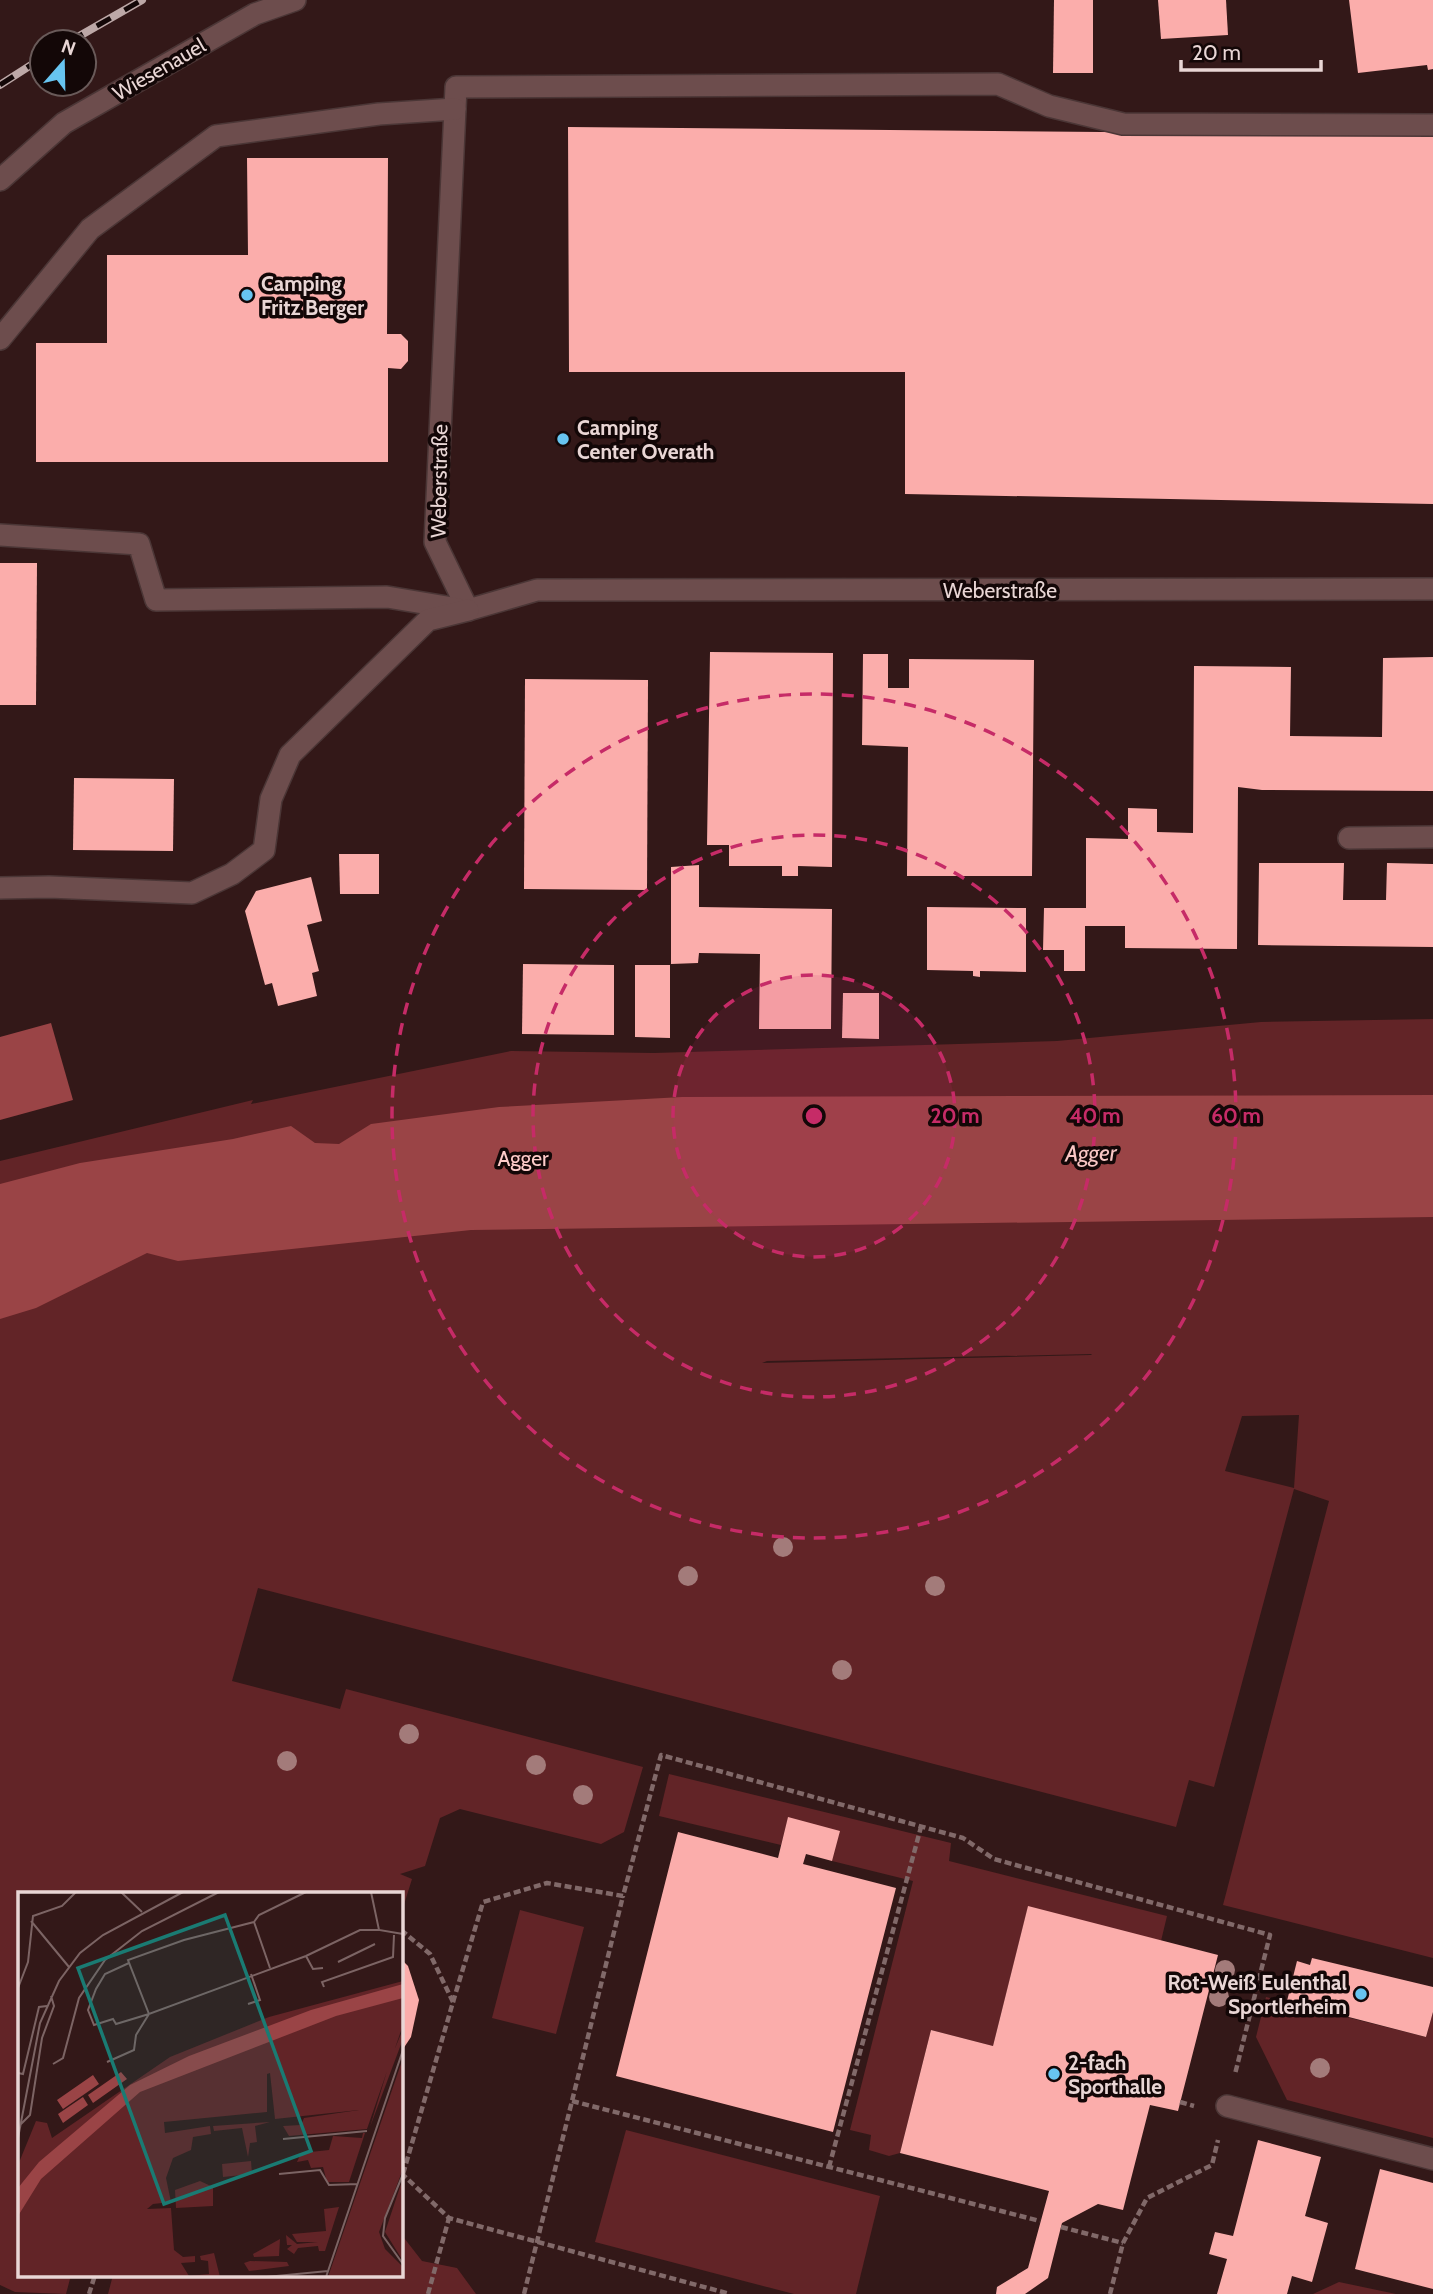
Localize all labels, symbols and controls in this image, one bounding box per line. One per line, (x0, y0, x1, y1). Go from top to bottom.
north arrow (28, 28, 98, 98)
scale bar (1181, 28, 1321, 72)
street label: Wiesenauel (108, 32, 210, 106)
text: N (58, 34, 79, 61)
text: 20 m (1192, 40, 1241, 65)
place label: Camping Fritz Berger (261, 271, 364, 320)
marker: Camping Fritz Berger (239, 287, 255, 303)
place label: Camping Center Overath (577, 415, 714, 464)
street label: Weberstraße (426, 424, 452, 538)
marker: Camping Center Overath (555, 431, 571, 447)
street label: Weberstraße (943, 578, 1057, 603)
text: 20 m (931, 1103, 979, 1128)
text: 40 m (1070, 1103, 1120, 1128)
text: 60 m (1211, 1103, 1261, 1128)
centre of rings (802, 1104, 826, 1128)
water label: Agger (1064, 1139, 1118, 1167)
park label: Agger (497, 1146, 549, 1171)
inset map (18, 1892, 402, 2276)
place label: Rot-Weiß Eulenthal Sportlerheim (1168, 1970, 1347, 2019)
marker: Rot-Weiß Eulenthal Sportlerheim (1353, 1986, 1369, 2002)
place label: 2-fach Sporthalle (1068, 2050, 1162, 2099)
marker: 2-fach Sporthalle (1046, 2066, 1062, 2082)

